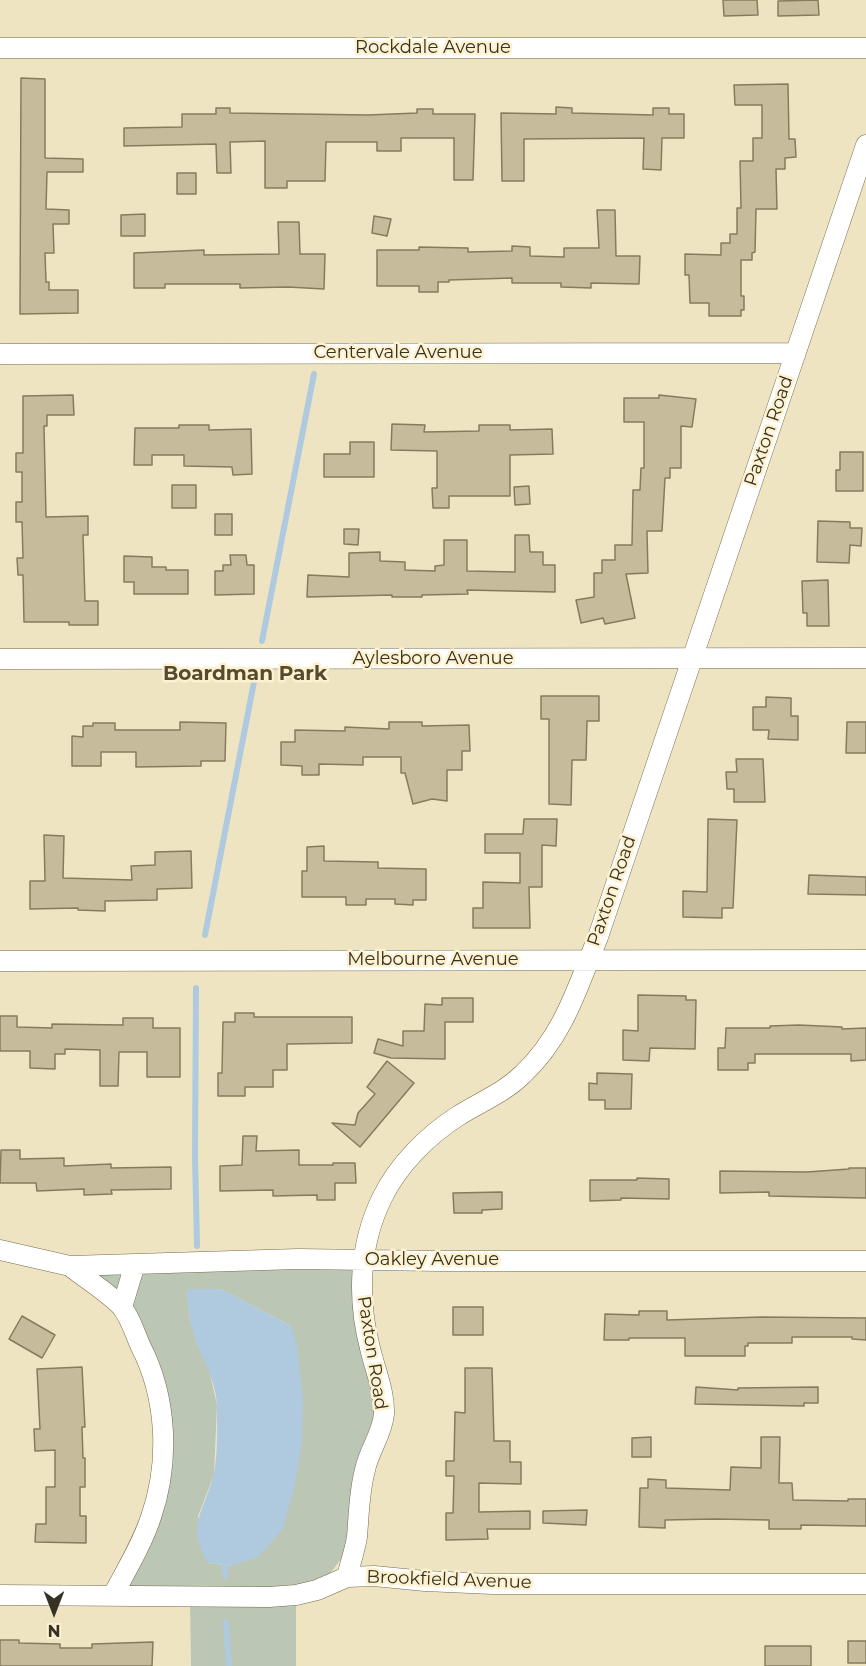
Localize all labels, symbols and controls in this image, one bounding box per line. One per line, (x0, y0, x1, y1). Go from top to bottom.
street label: Rockdale Avenue (355, 37, 511, 59)
street label: Centervale Avenue (313, 342, 483, 364)
street label: Paxton Road (740, 373, 798, 489)
street label: Aylesboro Avenue (352, 648, 514, 670)
district label: Boardman Park (163, 662, 327, 686)
street label: Paxton Road (583, 833, 641, 949)
street label: Melbourne Avenue (347, 949, 519, 971)
street label: Oakley Avenue (365, 1249, 499, 1271)
street label: Paxton Road (352, 1294, 392, 1412)
street label: Brookfield Avenue (366, 1566, 532, 1594)
north arrow (24, 1582, 84, 1642)
text: N (48, 1621, 60, 1640)

